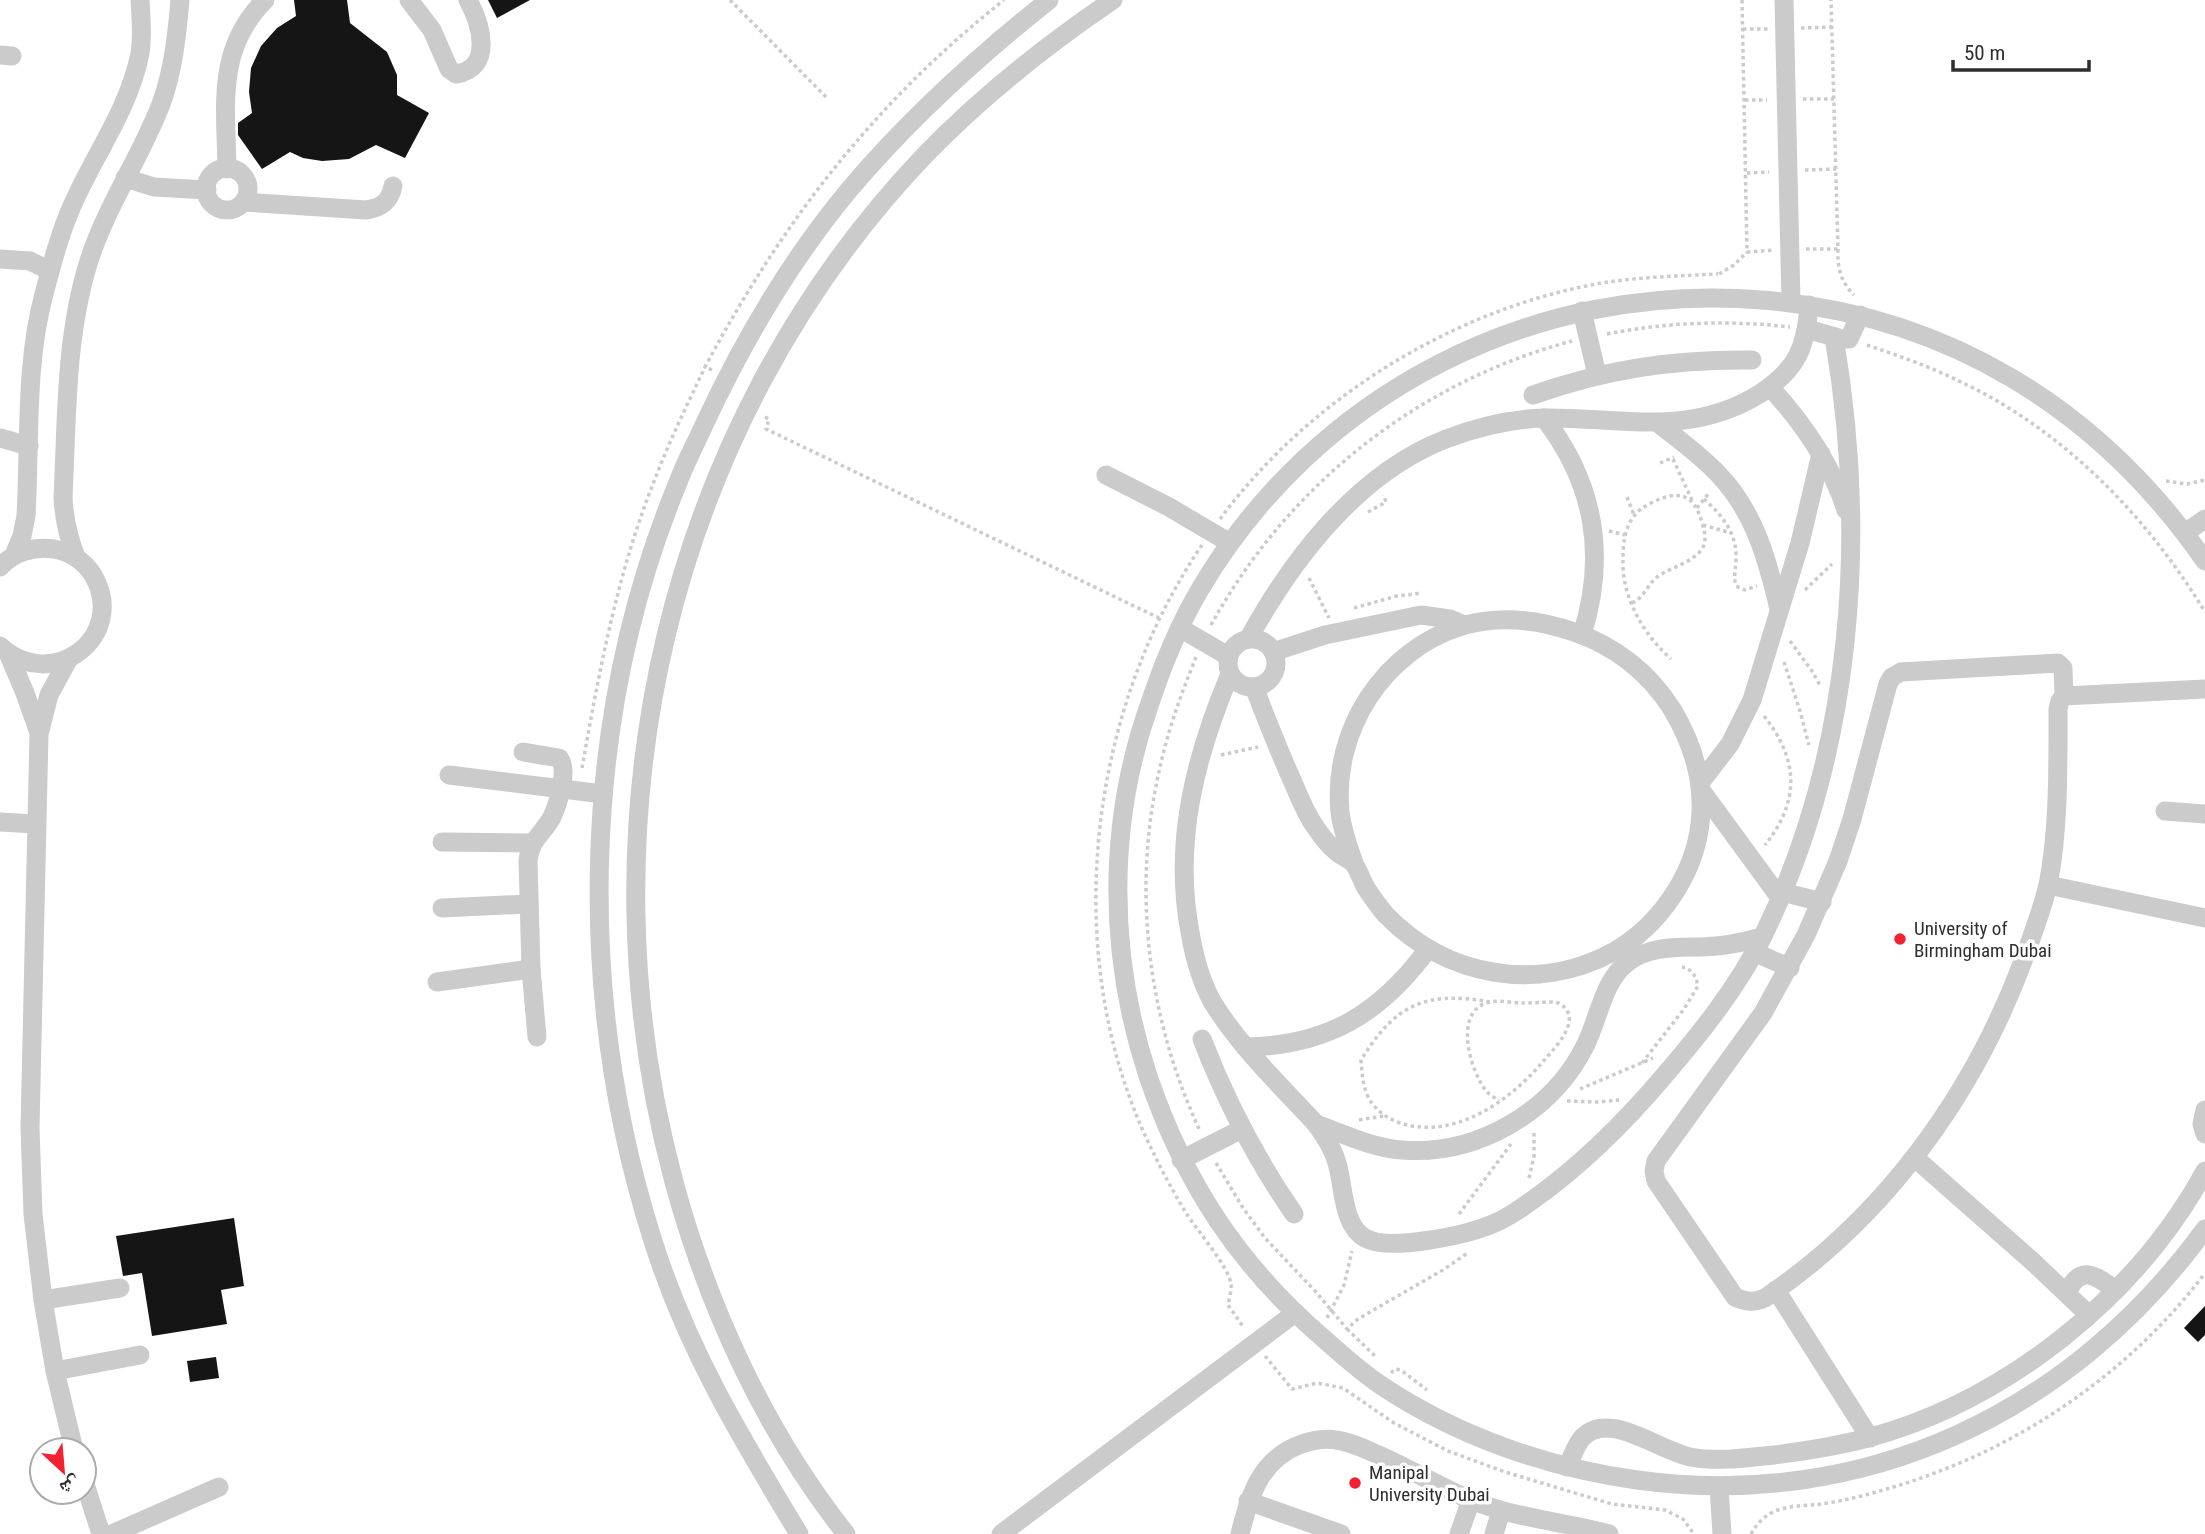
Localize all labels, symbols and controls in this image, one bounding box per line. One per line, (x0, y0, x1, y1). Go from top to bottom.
scale bar (1953, 28, 2090, 72)
text: 50 m (1964, 41, 2005, 65)
place label: University of Birmingham Dubai (1914, 917, 2052, 962)
marker: University of Birmingham Dubai (1892, 931, 1908, 947)
north arrow (28, 1436, 98, 1506)
place label: Manipal University Dubai (1369, 1461, 1490, 1506)
text: ش (56, 1471, 84, 1501)
marker: Manipal University Dubai (1347, 1475, 1363, 1491)

